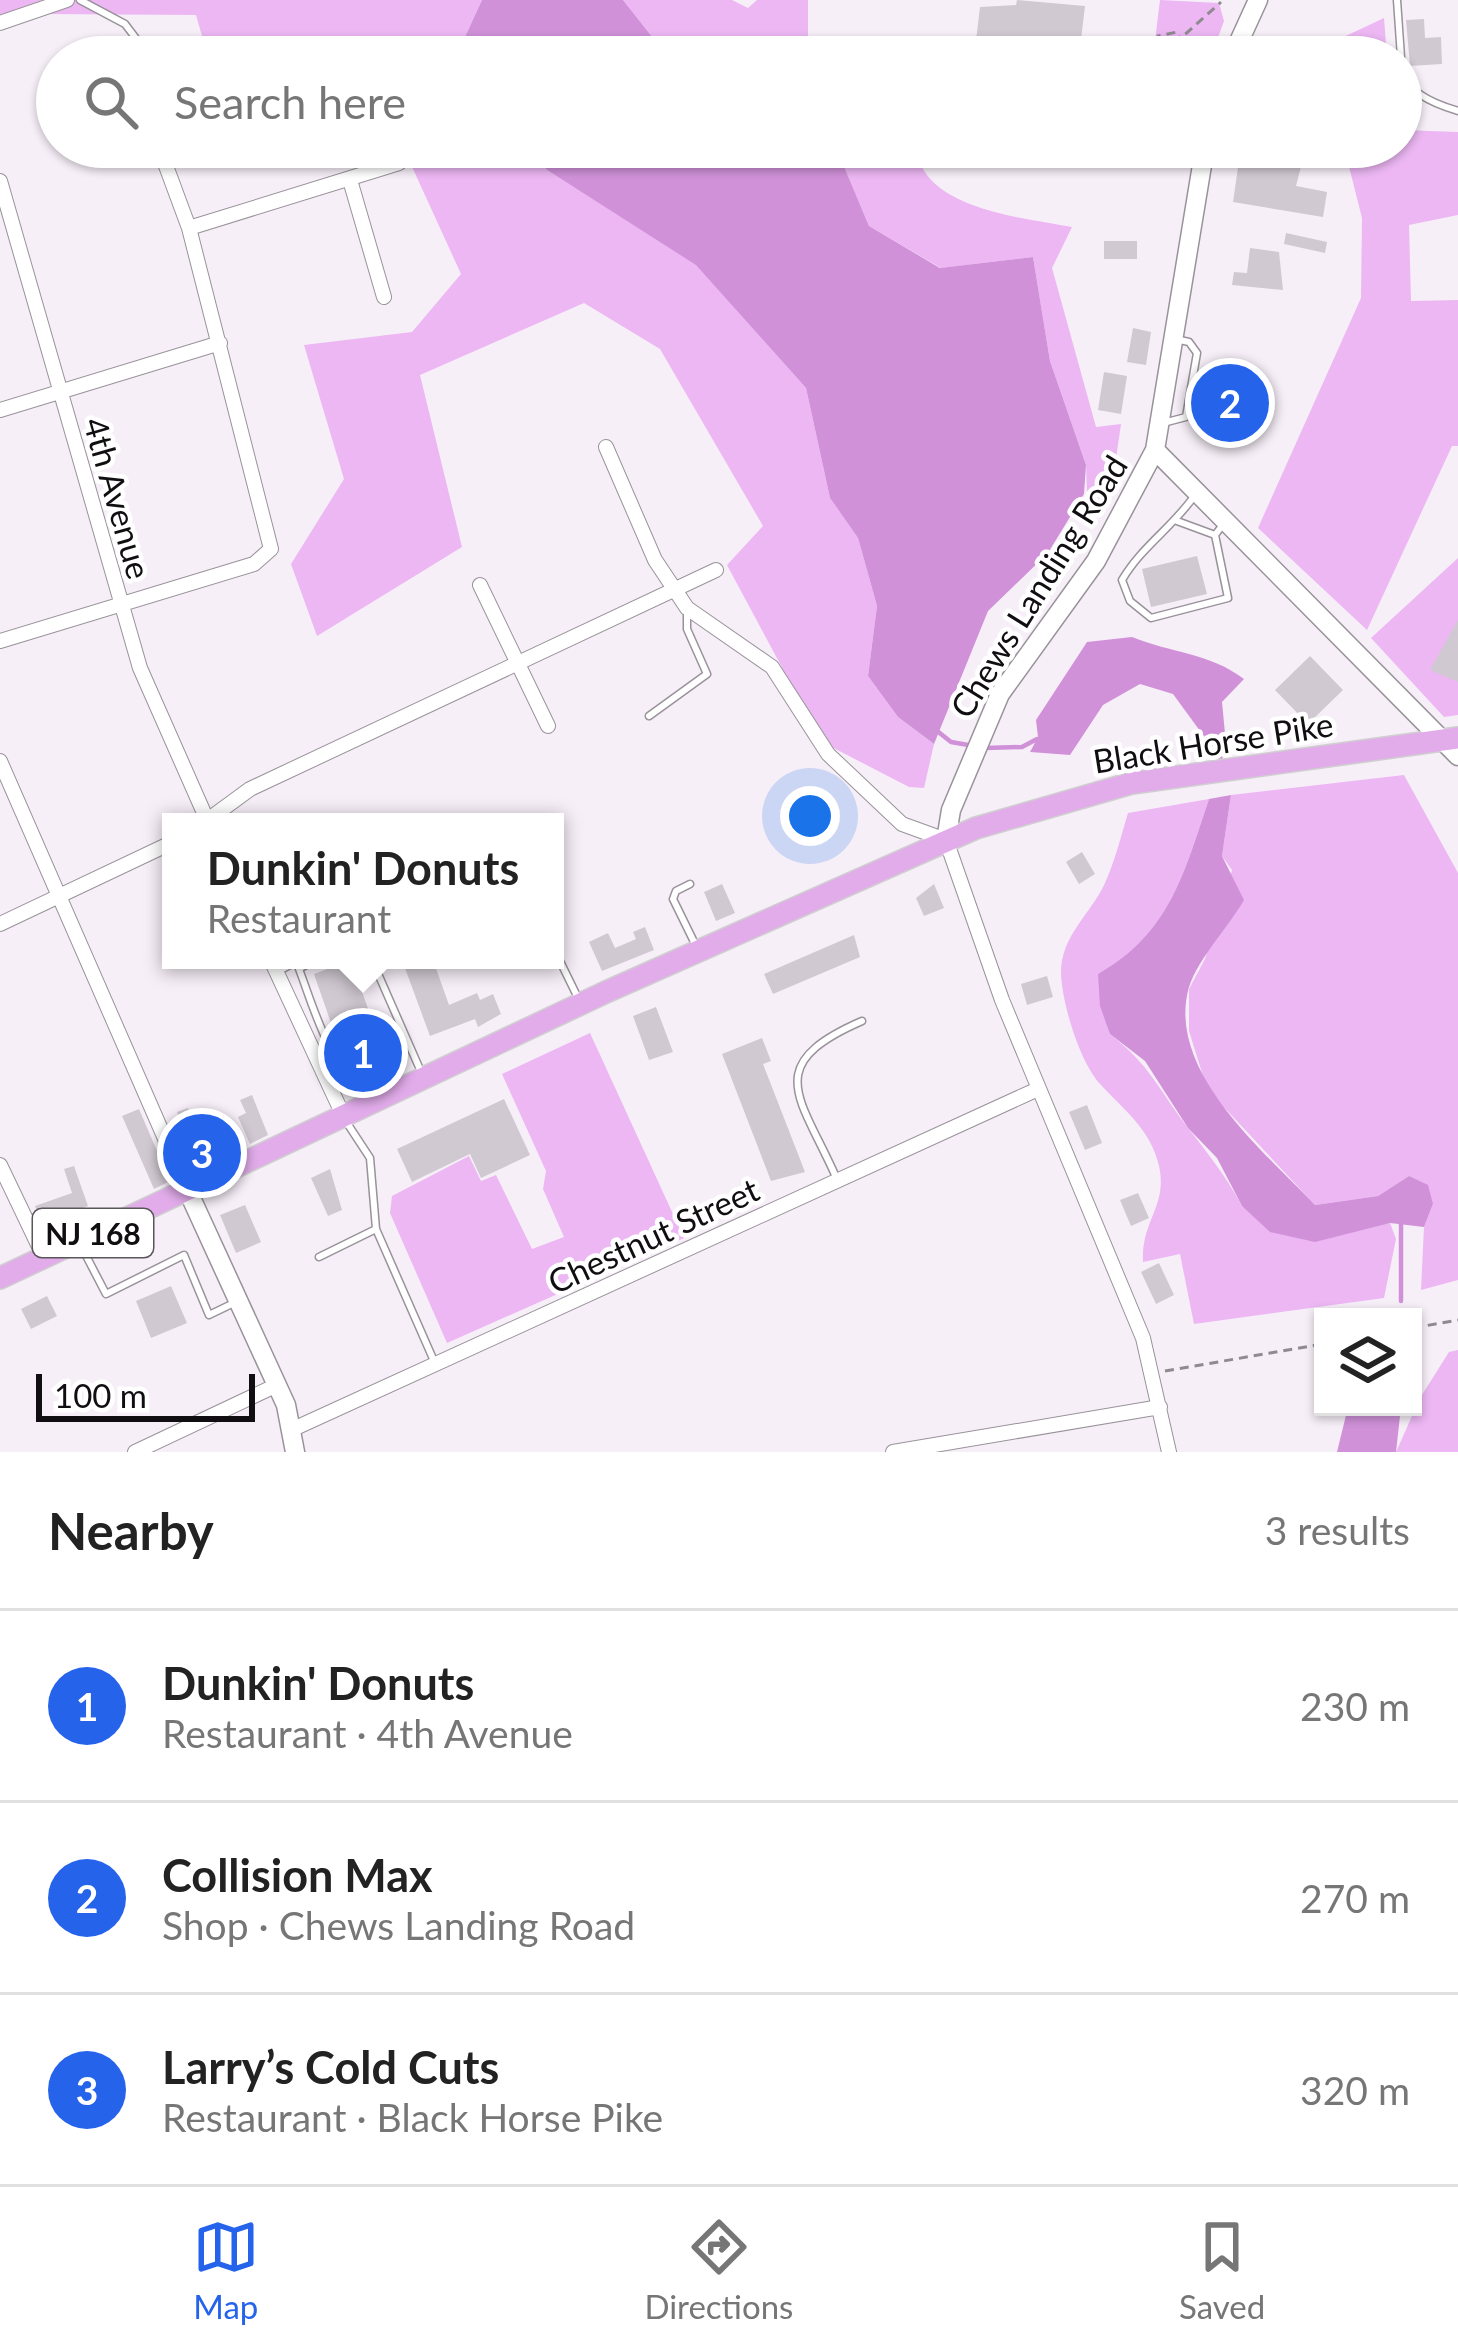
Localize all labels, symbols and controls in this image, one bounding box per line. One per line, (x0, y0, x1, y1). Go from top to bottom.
search box (36, 36, 1422, 168)
icon: search (78, 69, 144, 135)
text: Search here (174, 75, 406, 129)
pin: 2 (1191, 358, 1269, 448)
street label: 4th Avenue (76, 413, 160, 583)
street label: Chews Landing Road (941, 448, 1135, 724)
street label: Black Horse Pike (1090, 703, 1336, 781)
your location (780, 786, 840, 846)
popup (162, 813, 564, 969)
text: Dunkin' Donuts (207, 841, 519, 895)
text: Restaurant (207, 895, 391, 941)
pin: 1 (324, 1008, 402, 1098)
pin: 3 (163, 1108, 241, 1198)
street label: Chestnut Street (541, 1169, 765, 1301)
road number: NJ 168 (33, 1209, 153, 1257)
map controls (1314, 1308, 1422, 1416)
button: layers (1314, 1308, 1422, 1416)
scale bar (36, 1368, 255, 1421)
text: 100 m (54, 1375, 147, 1415)
text: Nearby (48, 1500, 214, 1561)
text: 3 results (1265, 1507, 1410, 1553)
text: Dunkin' Donuts (162, 1656, 474, 1710)
text: 1 (76, 1683, 98, 1729)
text: 230 m (1300, 1683, 1410, 1729)
text: Restaurant · 4th Avenue (162, 1710, 573, 1756)
text: Collision Max (162, 1848, 433, 1902)
text: 2 (76, 1875, 98, 1921)
text: 270 m (1300, 1875, 1410, 1921)
text: Shop · Chews Landing Road (162, 1902, 635, 1948)
text: Larry’s Cold Cuts (162, 2040, 499, 2094)
text: 3 (76, 2067, 98, 2113)
text: 320 m (1300, 2067, 1410, 2113)
text: Restaurant · Black Horse Pike (162, 2094, 663, 2140)
tab: Map (193, 2214, 259, 2326)
tab: Directions (644, 2214, 793, 2326)
tab: Saved (1179, 2214, 1265, 2326)

